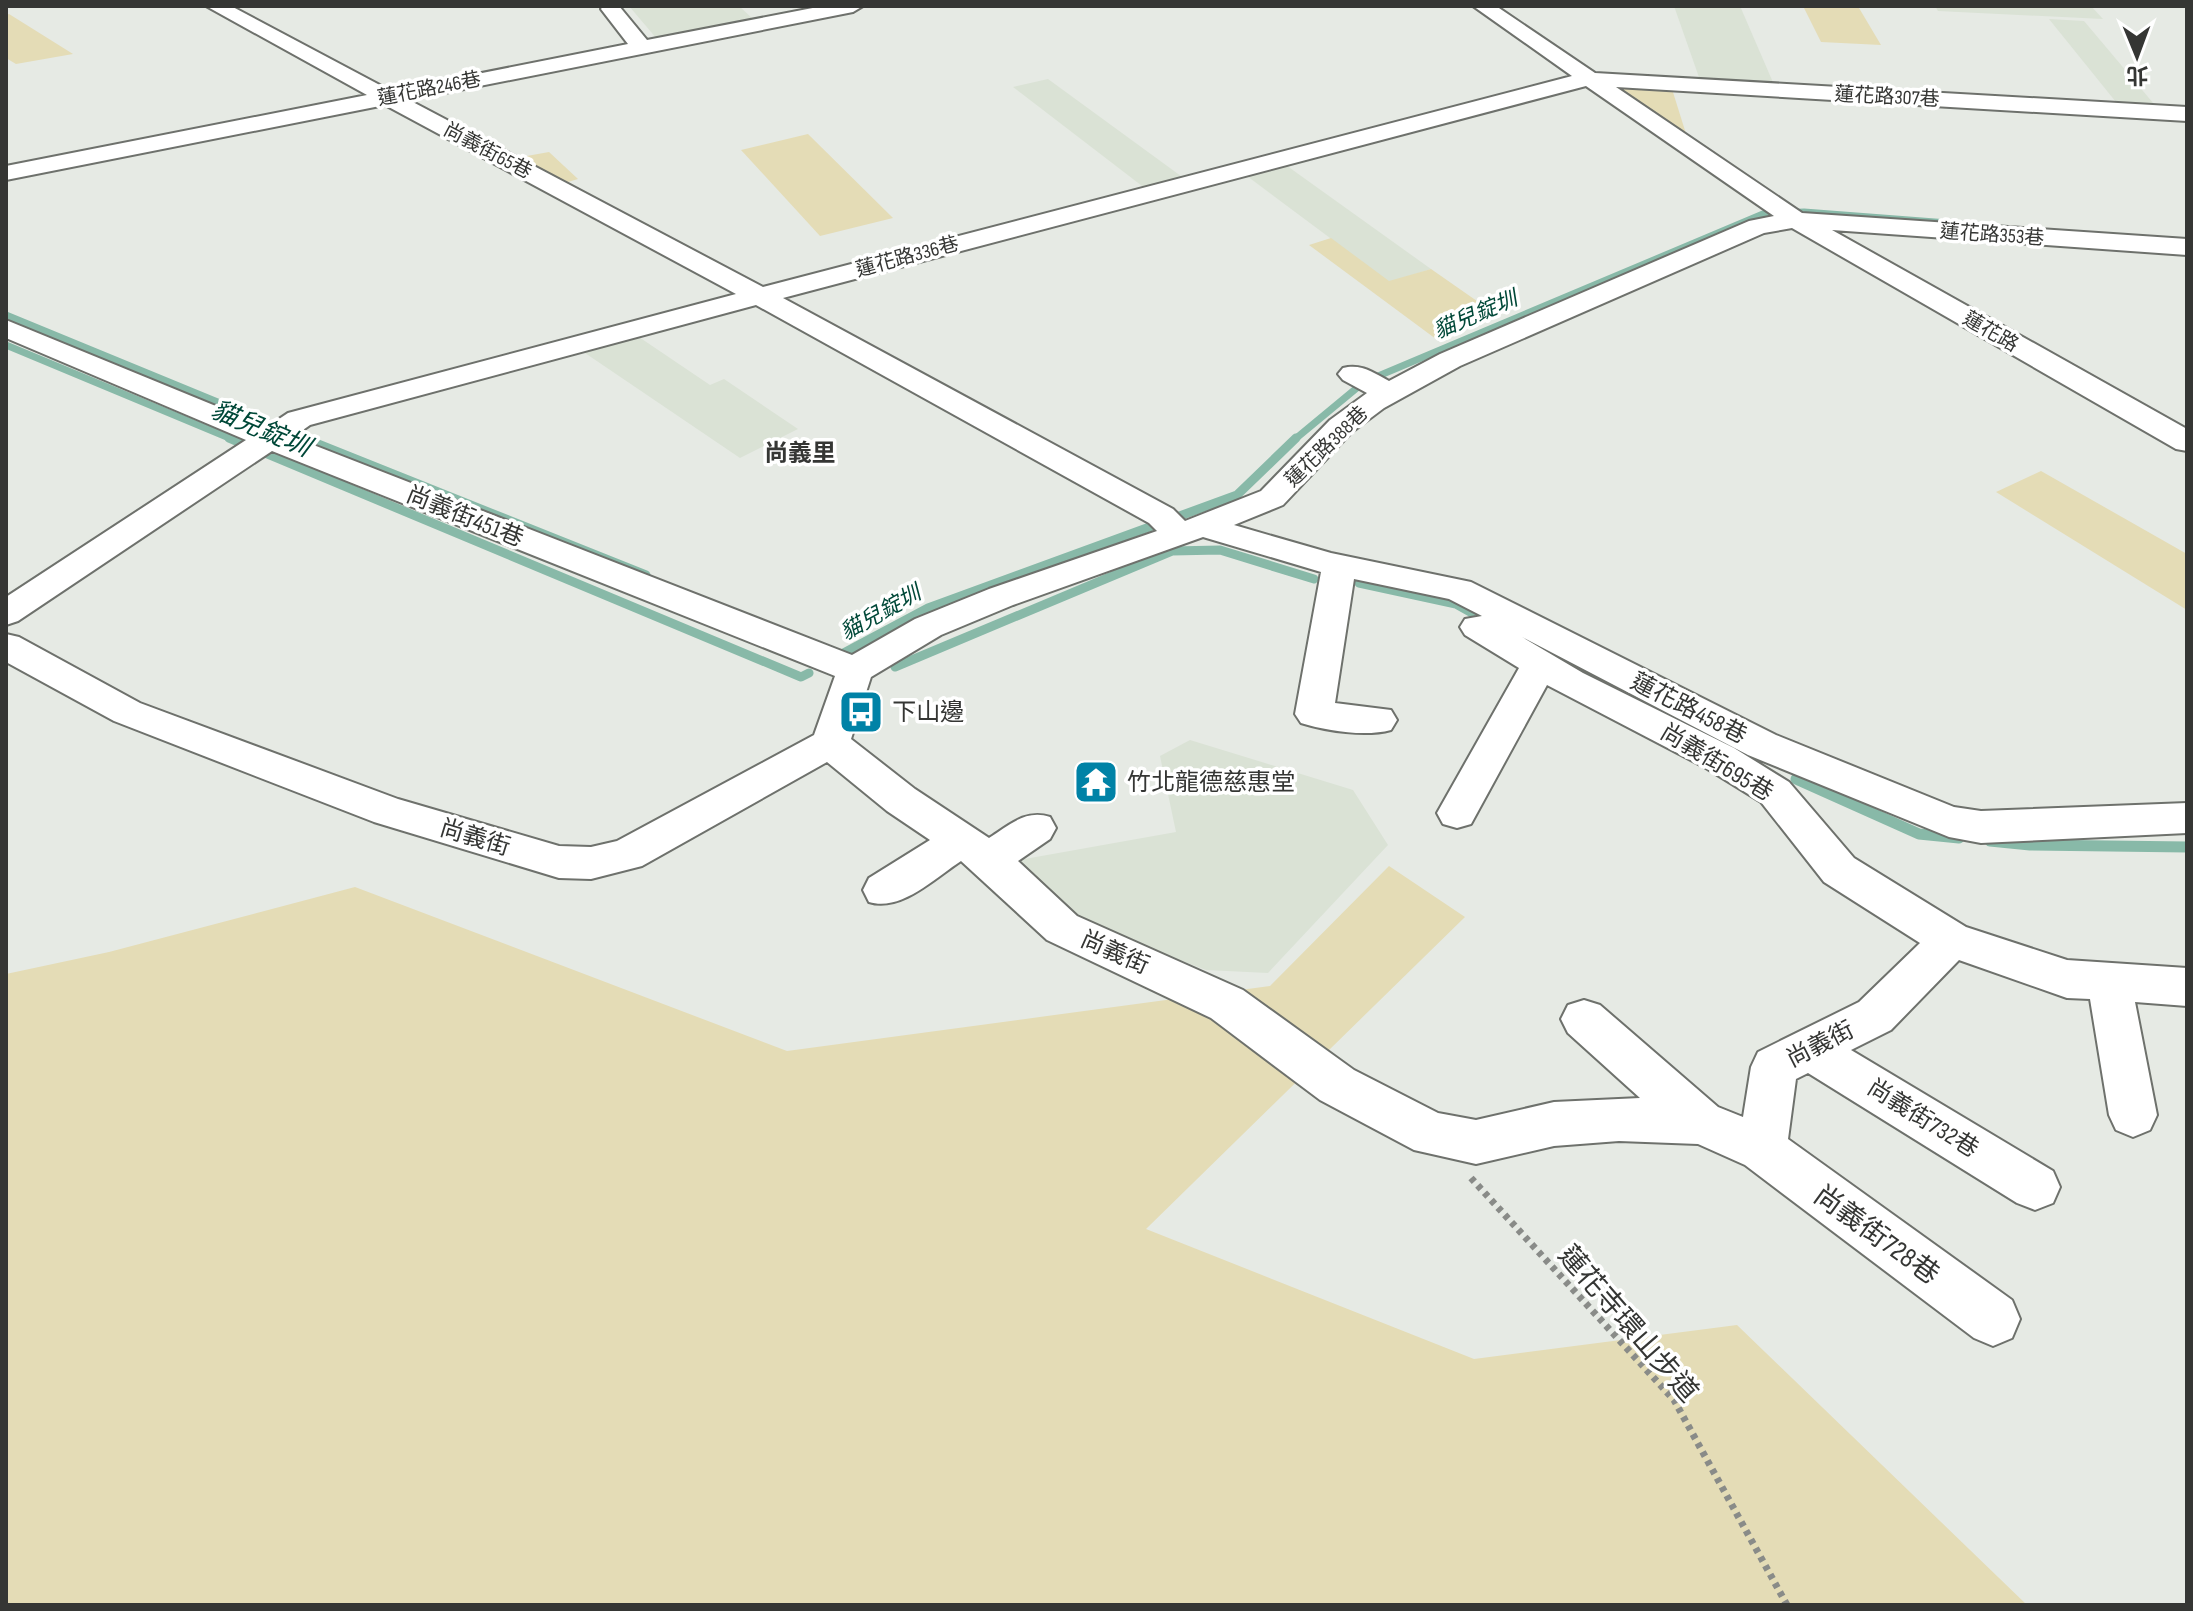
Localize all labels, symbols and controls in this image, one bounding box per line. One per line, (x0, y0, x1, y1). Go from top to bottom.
north arrow (2097, 16, 2177, 96)
text: 北 (2126, 61, 2149, 88)
street label: 蓮花路246巷 (375, 67, 483, 111)
street label: 蓮花路307巷 (1834, 82, 1940, 112)
street label: 尚義街65巷 (439, 118, 536, 184)
street label: 蓮花路353巷 (1939, 219, 2045, 251)
street label: 蓮花路336巷 (853, 232, 961, 282)
water label: 貓兒錠圳 (1430, 285, 1524, 345)
street label: 蓮花路 (1959, 306, 2022, 357)
water label: 貓兒錠圳 (206, 395, 318, 466)
street label: 蓮花路388巷 (1280, 401, 1373, 492)
district label: 尚義里 (764, 439, 836, 468)
street label: 尚義街451巷 (402, 480, 528, 553)
water label: 貓兒錠圳 (836, 579, 928, 646)
street label: 蓮花路458巷 (1626, 667, 1752, 750)
bus stop icon: 下山邊 (837, 688, 885, 736)
place label: 下山邊 (892, 698, 964, 727)
street label: 尚義街695巷 (1655, 717, 1778, 807)
temple icon: 竹北龍德慈惠堂 (1072, 758, 1120, 806)
place label: 竹北龍德慈惠堂 (1127, 768, 1295, 797)
street label: 尚義街 (436, 813, 514, 862)
street label: 尚義街 (1076, 925, 1154, 980)
street label: 尚義街 (1782, 1015, 1859, 1074)
street label: 尚義街732巷 (1862, 1073, 1984, 1164)
street label: 尚義街728巷 (1807, 1179, 1945, 1292)
street label: 蓮花寺環山步道 (1551, 1239, 1705, 1409)

